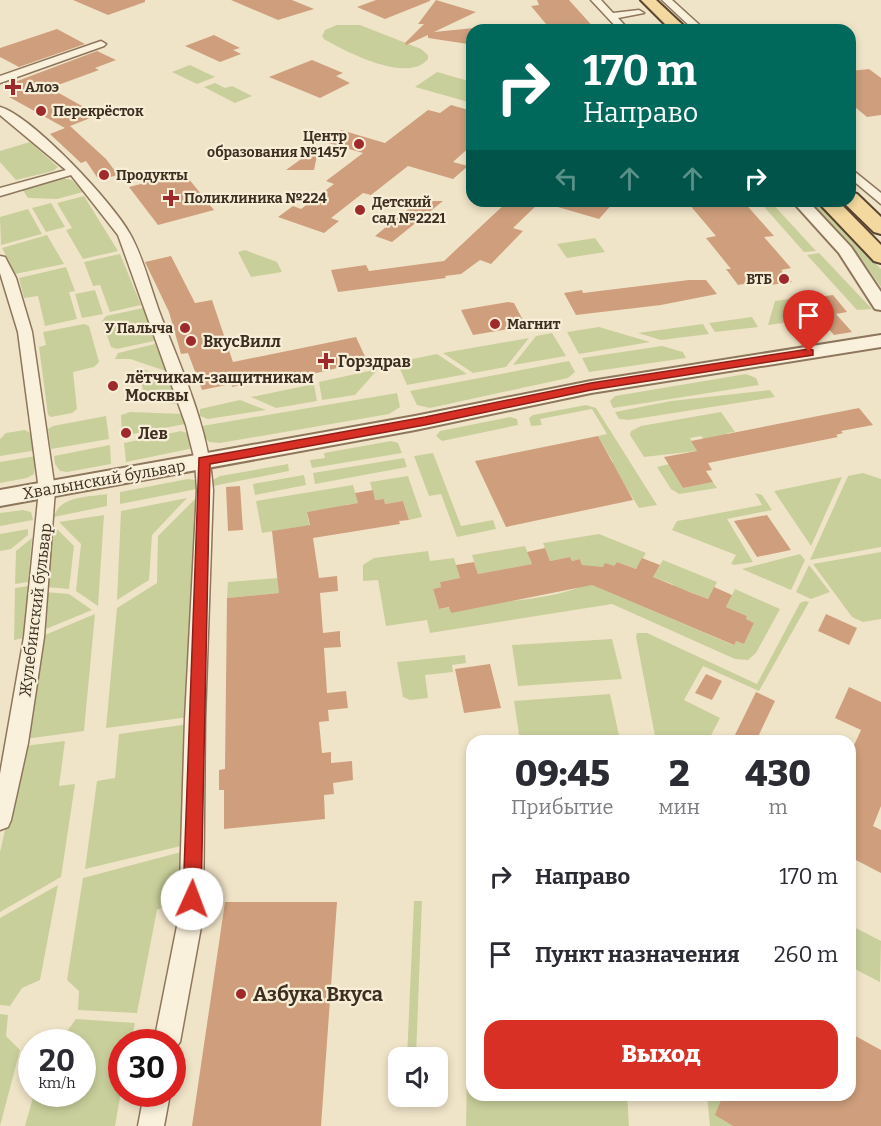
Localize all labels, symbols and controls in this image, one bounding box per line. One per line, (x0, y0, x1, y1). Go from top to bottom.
text: 170 m (583, 46, 697, 96)
icon: right (484, 48, 562, 126)
place label: Алоэ (25, 79, 59, 96)
marker: Алоэ (6, 80, 20, 94)
text: Направо (583, 97, 698, 129)
place label: Перекрёсток (53, 103, 144, 120)
marker: Перекрёсток (34, 104, 48, 118)
place label: Центр образования №1457 (207, 128, 347, 161)
marker: Центр образования №1457 (352, 137, 366, 151)
icon: left (550, 162, 583, 195)
icon: ahead (613, 162, 646, 195)
icon: ahead (676, 162, 709, 195)
icon: right (739, 162, 772, 195)
place label: Продукты (116, 167, 188, 184)
marker: Продукты (97, 168, 111, 182)
marker: Поликлиника №224 (162, 189, 180, 207)
place label: Поликлиника №224 (184, 190, 327, 207)
place label: Детский сад №2221 (372, 194, 446, 227)
marker: Детский сад №2221 (353, 203, 367, 217)
place label: ВТБ (746, 271, 772, 288)
marker: ВТБ (777, 272, 791, 286)
pin (783, 290, 834, 352)
icon: arrive (792, 299, 825, 332)
place label: Магнит (507, 316, 561, 333)
marker: Магнит (488, 317, 502, 331)
place label: У Палыча (105, 320, 173, 337)
marker: У Палыча (178, 321, 192, 335)
place label: ВкусВилл (203, 332, 281, 351)
marker: ВкусВилл (184, 334, 198, 348)
place label: Горздрав (338, 352, 411, 371)
marker: Горздрав (319, 354, 333, 368)
place label: лётчикам-защитникам Москвы (125, 368, 314, 405)
marker: лётчикам-защитникам Москвы (106, 379, 120, 393)
place label: Лев (138, 424, 168, 443)
marker: Лев (119, 426, 133, 440)
street label: Хвалынский бульвар (21, 456, 187, 503)
street label: Жулебинский бульвар (15, 522, 56, 698)
text: 09:45 (515, 752, 610, 796)
text: 2 (669, 752, 690, 796)
text: 430 (745, 752, 811, 796)
text: Прибытие (511, 795, 614, 819)
text: мин (659, 795, 700, 819)
text: m (768, 795, 788, 819)
icon: right (484, 860, 517, 893)
text: Направо (535, 863, 630, 890)
text: 170 m (779, 863, 838, 890)
position arrow (160, 867, 224, 931)
icon: arrive (484, 938, 517, 971)
text: Пункт назначения (535, 941, 740, 968)
text: 260 m (774, 941, 838, 968)
place label: Азбука Вкуса (253, 982, 383, 1006)
marker: Азбука Вкуса (234, 987, 248, 1001)
button: Выход (484, 1020, 838, 1089)
speed limit sign: 30 (108, 1029, 186, 1107)
text: 20 (39, 1043, 75, 1079)
map controls (388, 1047, 448, 1107)
button: sound (388, 1047, 448, 1107)
text: km/h (38, 1074, 76, 1092)

